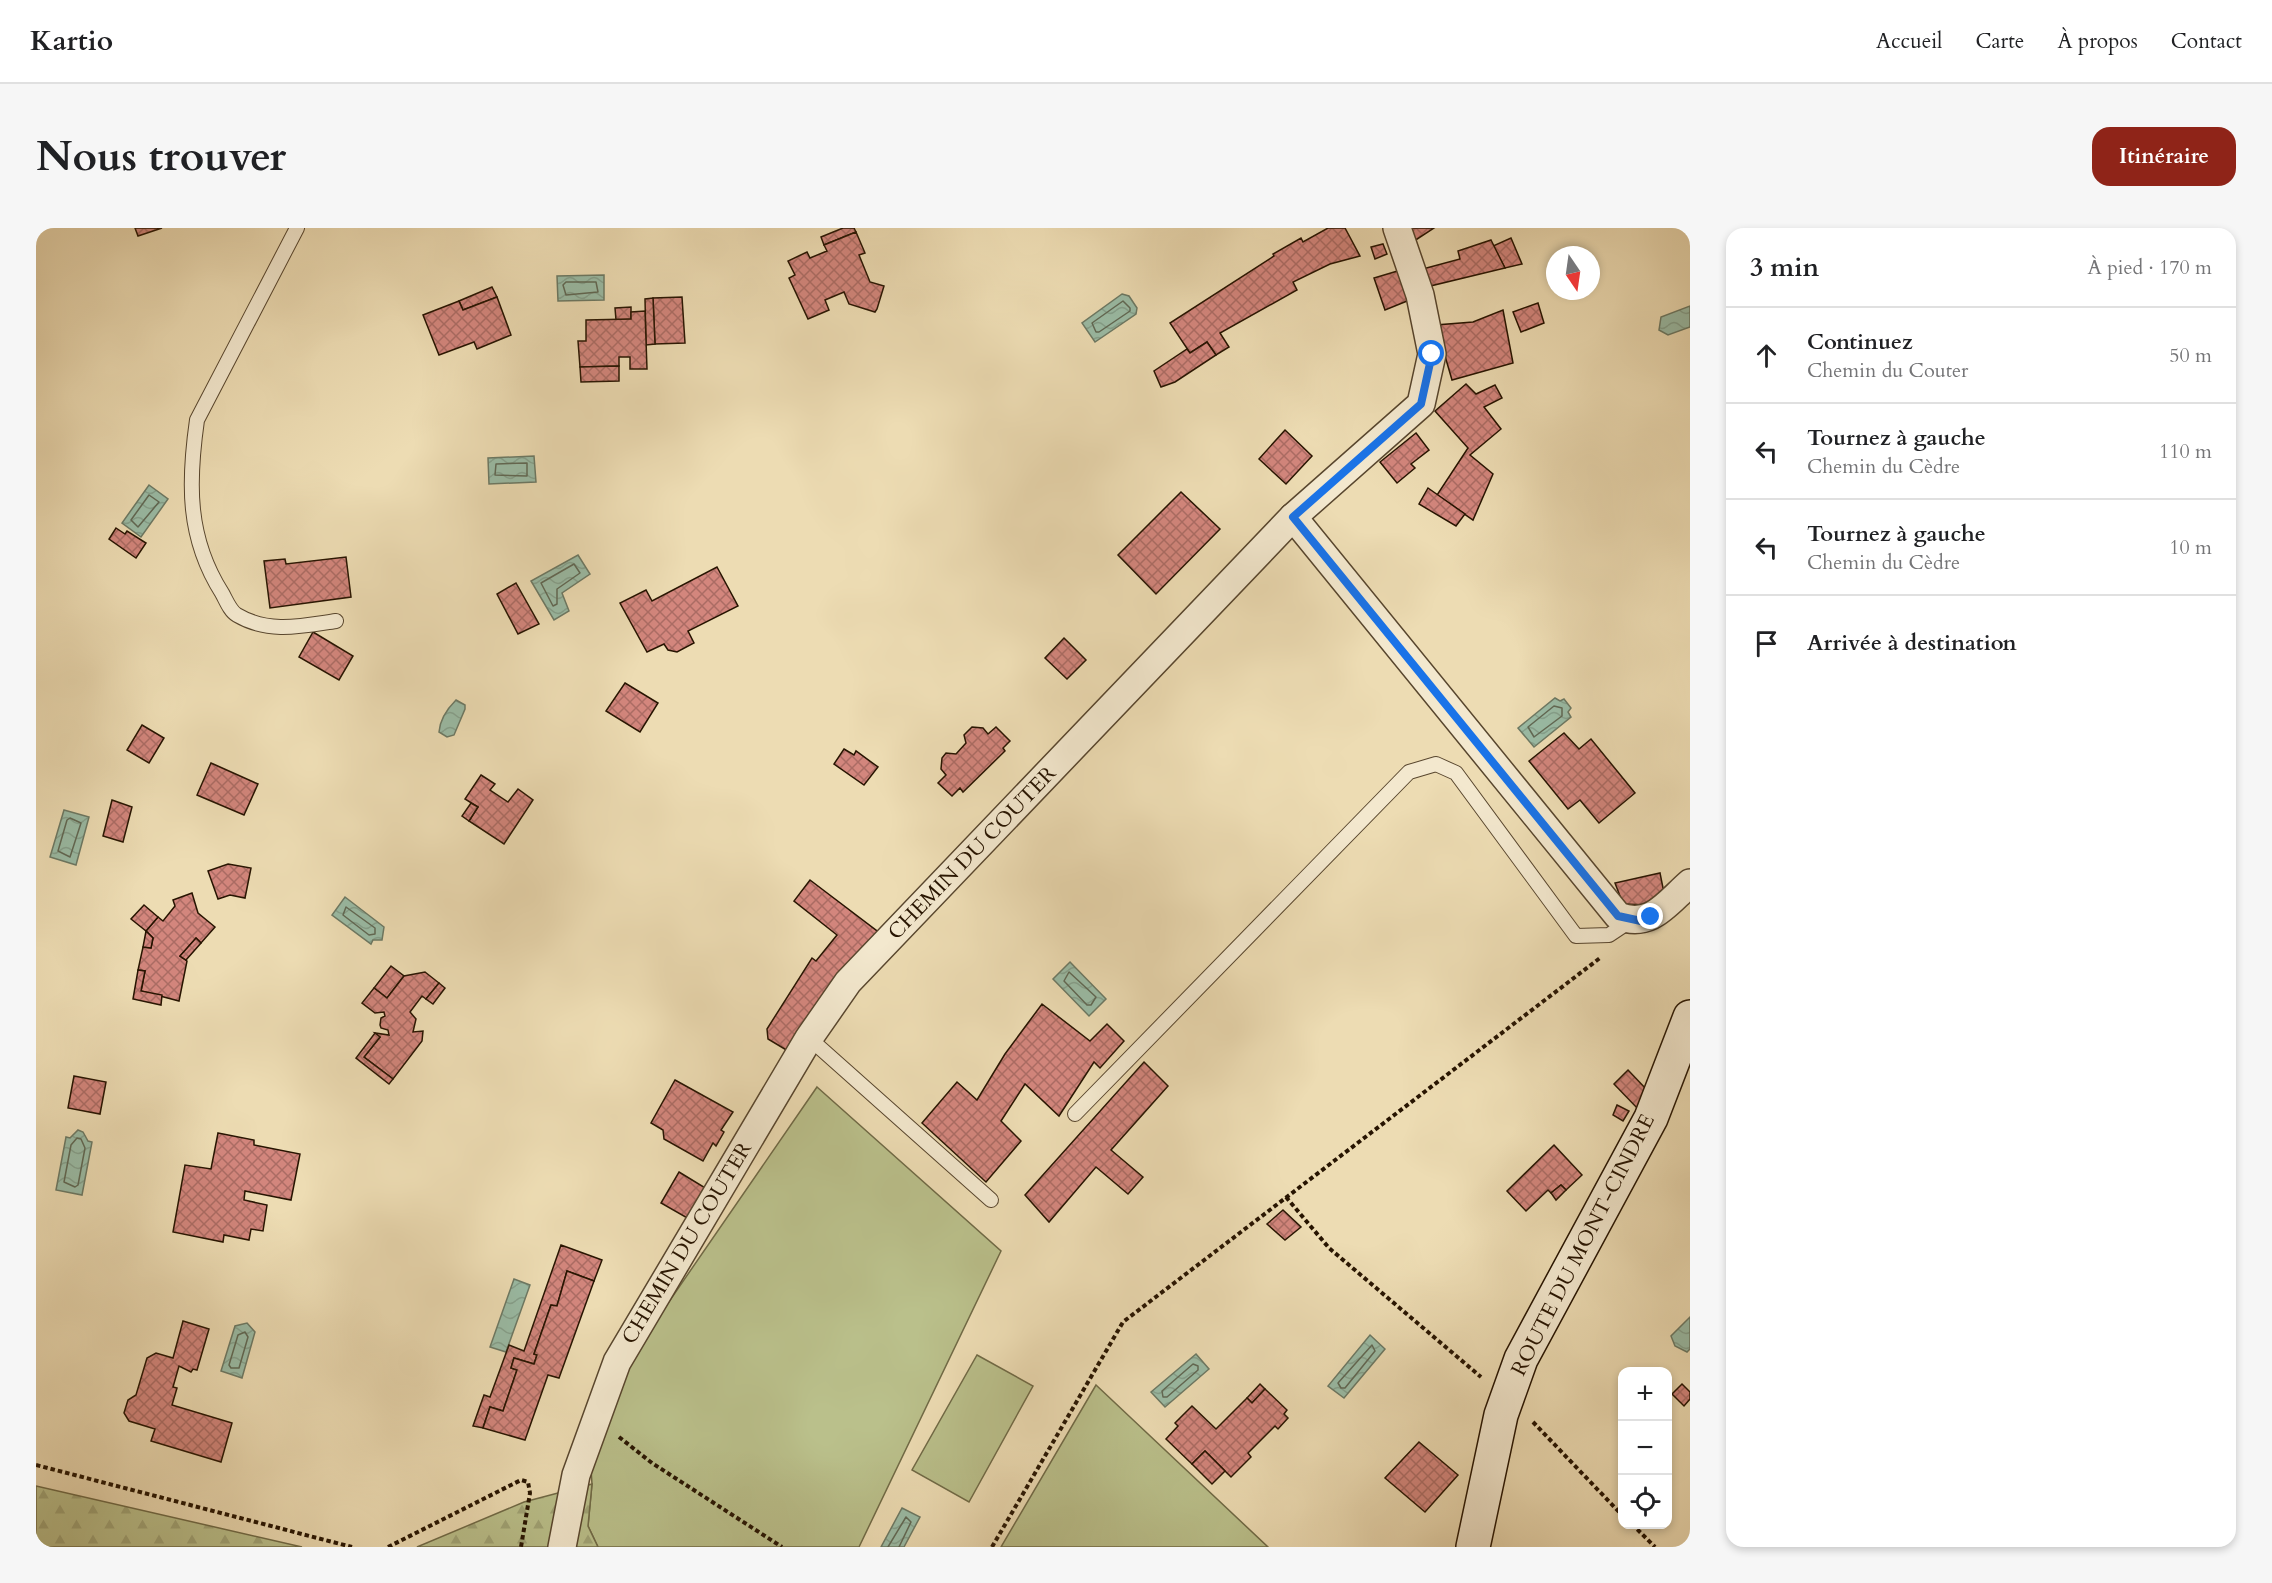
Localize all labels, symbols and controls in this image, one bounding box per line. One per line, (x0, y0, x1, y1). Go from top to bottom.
text: Kartio (30, 22, 113, 60)
text: Accueil (1876, 27, 1942, 56)
text: Carte (1975, 27, 2024, 56)
text: À propos (2057, 27, 2138, 56)
text: Contact (2171, 27, 2242, 56)
button: Itinéraire (2092, 127, 2236, 186)
text: Nous trouver (36, 128, 286, 185)
north arrow (1546, 246, 1600, 300)
text: 3 min (1750, 250, 1819, 285)
text: À pied · 170 m (2088, 254, 2212, 281)
text: Continuez (1807, 327, 1913, 357)
icon: ahead (1750, 339, 1783, 372)
route start (1418, 340, 1444, 366)
text: 50 m (2169, 342, 2212, 369)
text: Chemin du Couter (1807, 357, 1968, 384)
text: Tournez à gauche (1807, 423, 1986, 453)
icon: left (1750, 435, 1783, 468)
text: 110 m (2159, 438, 2212, 465)
text: Chemin du Cèdre (1807, 453, 1960, 480)
text: Tournez à gauche (1807, 519, 1986, 549)
icon: left (1750, 531, 1783, 564)
text: 10 m (2169, 534, 2212, 561)
text: Chemin du Cèdre (1807, 549, 1960, 576)
icon: arrive (1750, 627, 1783, 660)
text: Arrivée à destination (1807, 628, 2017, 658)
street label: CHEMIN DU COUTER (881, 759, 1063, 946)
route end (1637, 903, 1663, 929)
street label: ROUTE DU MONT-CINDRE (1504, 1109, 1662, 1381)
street label: CHEMIN DU COUTER (615, 1136, 759, 1350)
map controls (1618, 1367, 1672, 1529)
button: + (1618, 1367, 1672, 1421)
button: − (1618, 1421, 1672, 1475)
button: locate (1618, 1475, 1672, 1529)

